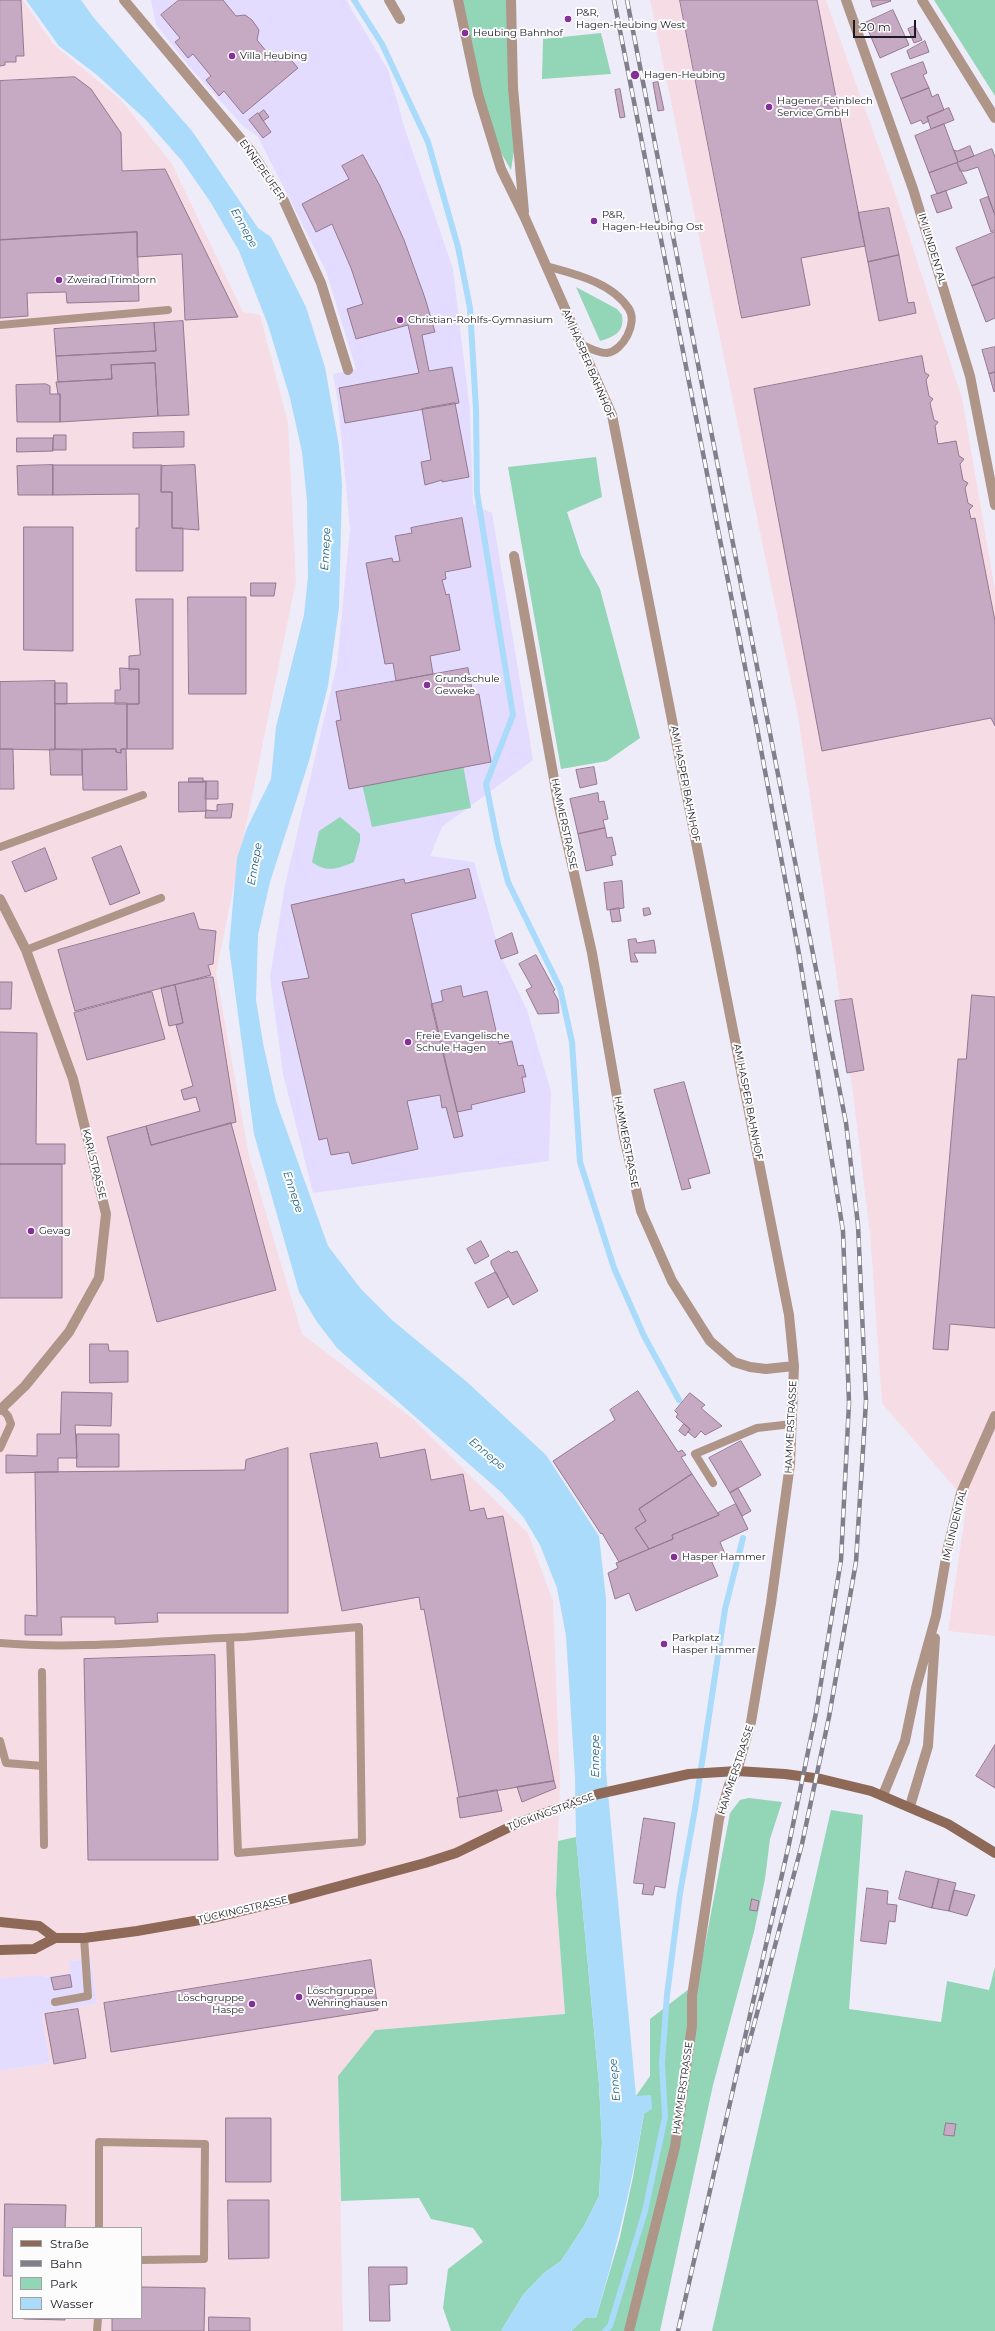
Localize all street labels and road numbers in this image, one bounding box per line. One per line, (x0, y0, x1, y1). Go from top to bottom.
street label: ENNEPEUFER (237, 137, 287, 203)
street label: IM LINDENTAL (915, 212, 949, 286)
street label: AM HASPER BAHNHOF (559, 307, 617, 421)
street label: AM HASPER BAHNHOF (668, 725, 702, 843)
street label: HAMMERSTRASSE (548, 777, 580, 871)
street label: AM HASPER BAHNHOF (731, 1043, 765, 1161)
street label: HAMMERSTRASSE (611, 1095, 641, 1189)
street label: KARLSTRASSE (79, 1128, 109, 1200)
street label: HAMMERSTRASSE (783, 1380, 799, 1474)
street label: IM LINDENTAL (940, 1488, 970, 1562)
street label: HAMMERSTRASSE (716, 1724, 756, 1816)
street label: TÜCKINGSTRASSE (506, 1791, 596, 1833)
street label: TÜCKINGSTRASSE (197, 1894, 289, 1926)
street label: HAMMERSTRASSE (671, 2041, 695, 2135)

